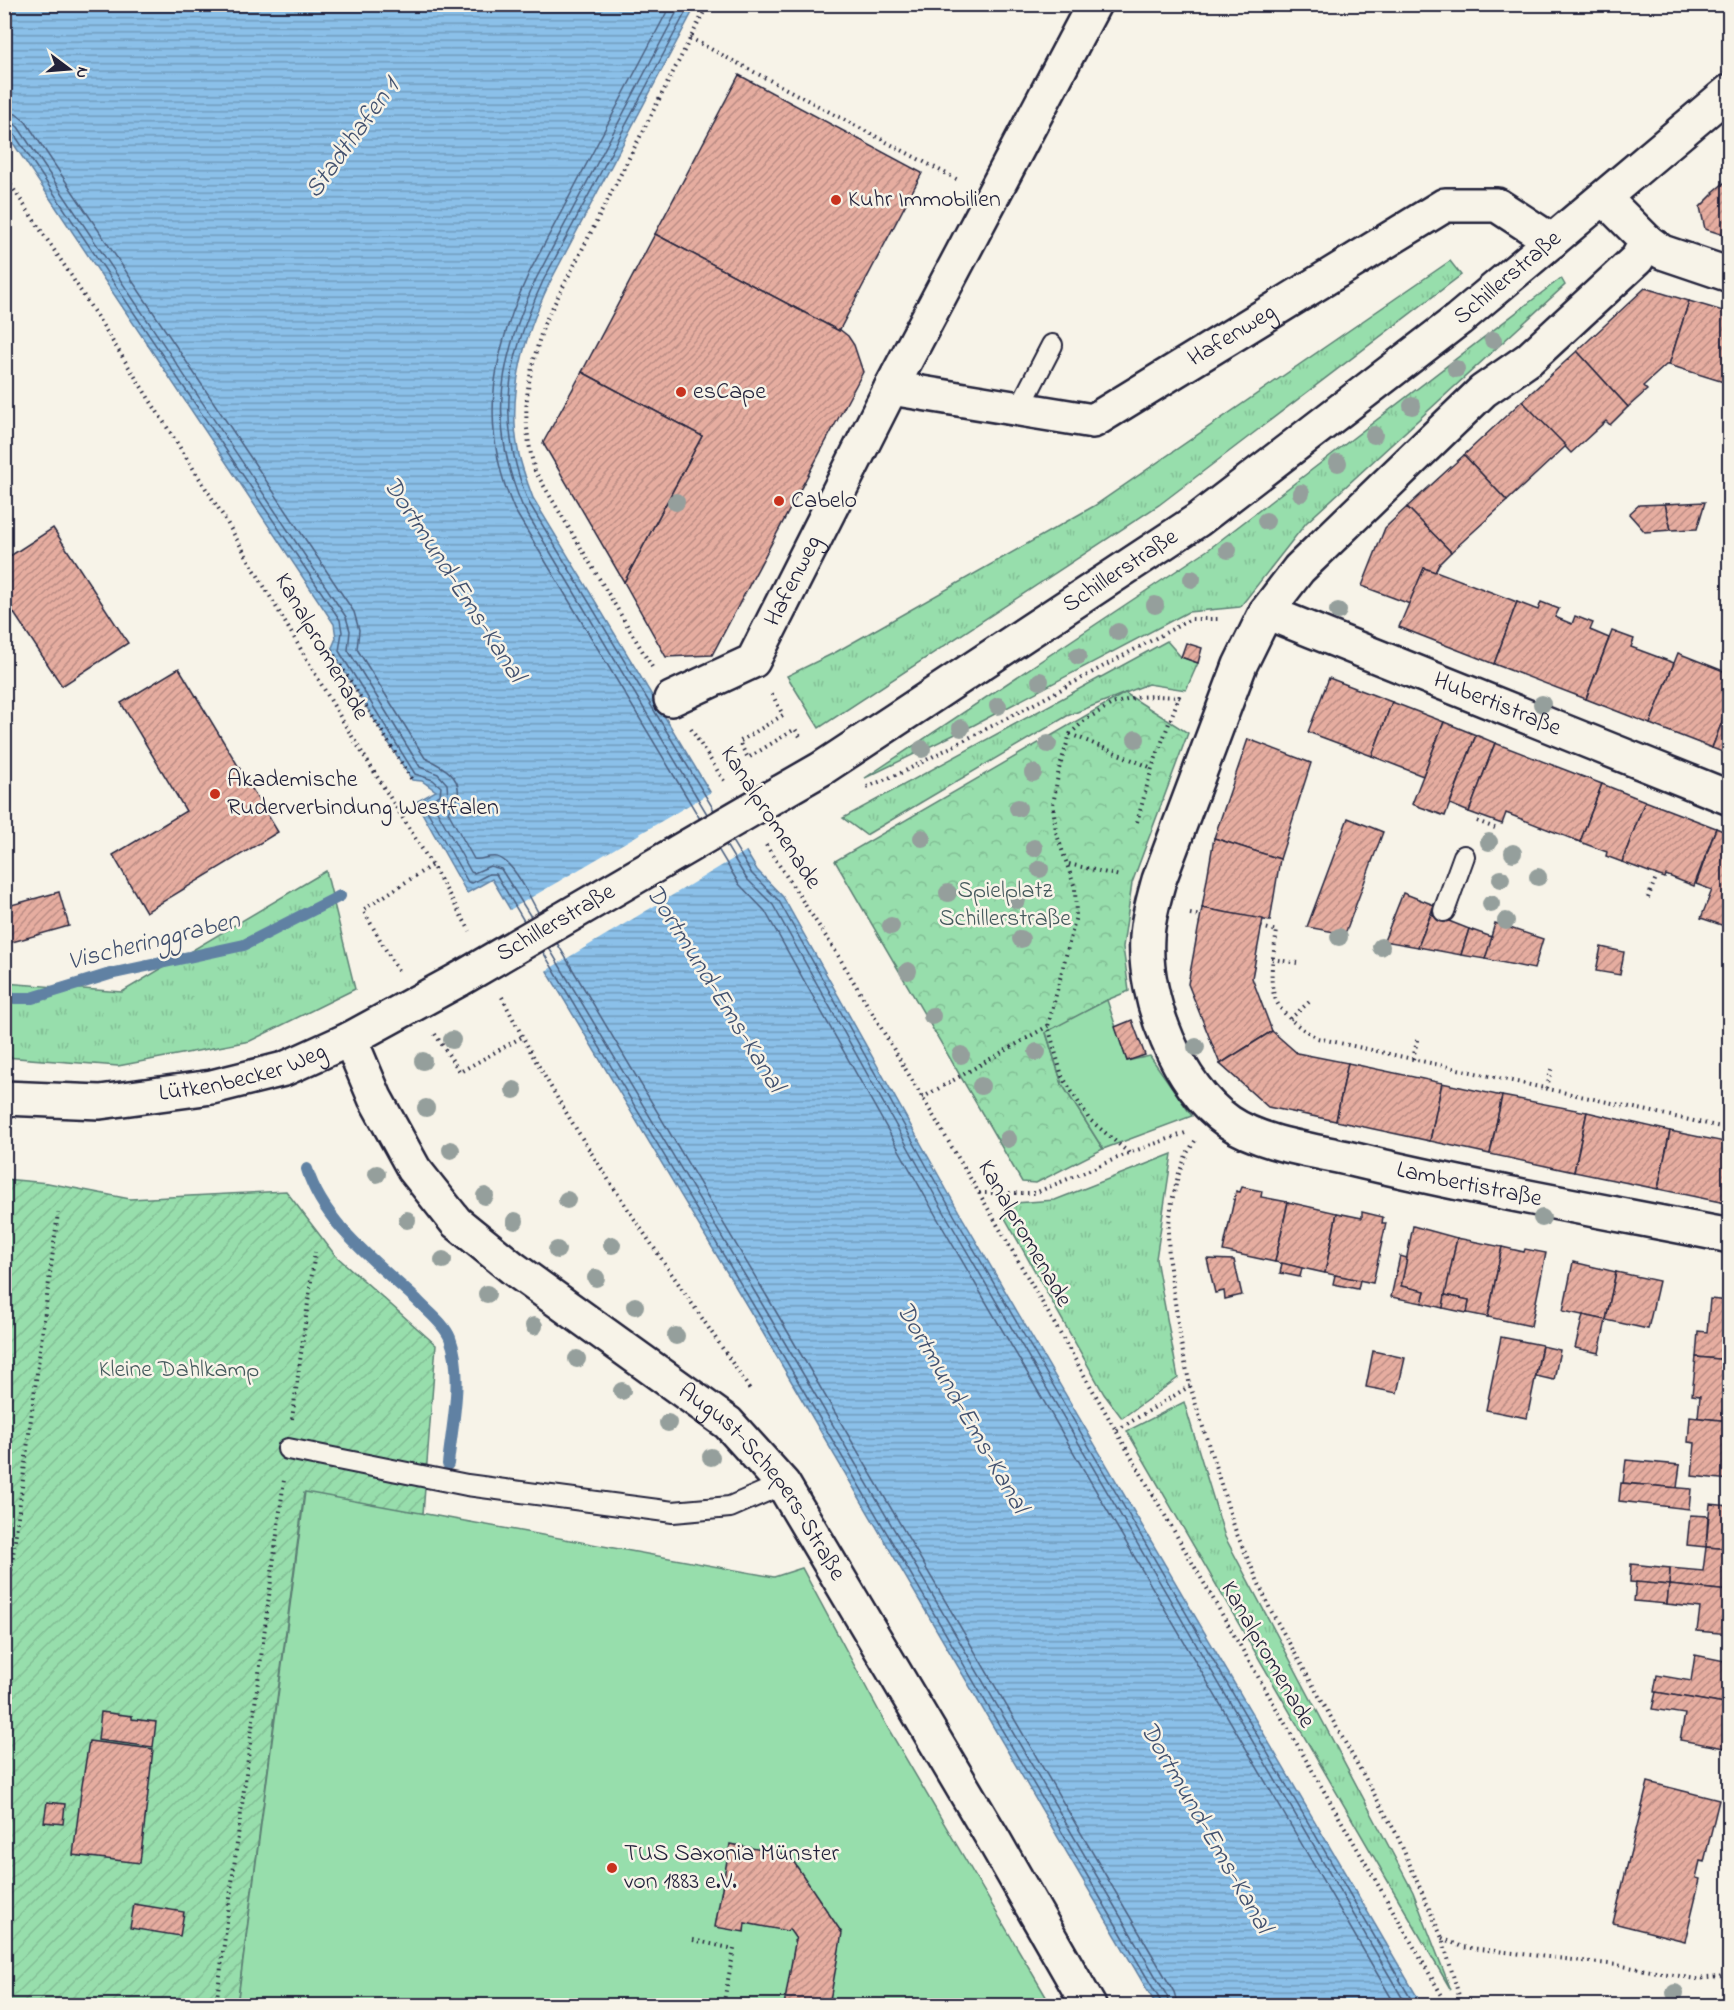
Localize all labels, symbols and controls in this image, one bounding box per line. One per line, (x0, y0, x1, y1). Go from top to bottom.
north arrow (39, 39, 99, 99)
text: N (68, 64, 95, 81)
water label: Stadthafen 1 (296, 68, 412, 207)
place label: Kuhr Immobilien (848, 183, 1001, 218)
marker: Kuhr Immobilien (829, 193, 843, 207)
street label: Schillerstraße (1446, 222, 1570, 334)
street label: Hafenweg (1181, 295, 1283, 376)
place label: esCape (693, 375, 766, 410)
marker: esCape (674, 385, 688, 399)
water label: Dortmund-Ems-Kanal (372, 470, 535, 693)
place label: Cabelo (791, 484, 857, 519)
marker: Cabelo (772, 494, 786, 508)
street label: Schillerstraße (1056, 520, 1185, 622)
street label: Hafenweg (756, 529, 831, 633)
street label: Kanalpromenade (265, 567, 377, 727)
street label: Hubertistraße (1428, 663, 1566, 746)
street label: Kanalpromenade (710, 739, 830, 897)
place label: Akademische Ruderverbindung Westfalen (227, 763, 499, 826)
marker: Akademische Ruderverbindung Westfalen (208, 787, 222, 801)
park label: Spielplatz Schillerstraße (939, 874, 1071, 937)
street label: Schillerstraße (490, 875, 622, 972)
water label: Dortmund-Ems-Kanal (635, 878, 795, 1102)
water label: Vischeringgraben (64, 902, 245, 982)
street label: Lütkenbecker Weg (157, 1034, 332, 1111)
street label: Lambertistraße (1393, 1153, 1545, 1217)
street label: Kanalpromenade (968, 1154, 1080, 1314)
water label: Dortmund-Ems-Kanal (885, 1295, 1038, 1523)
park label: Kleine Dahlkamp (99, 1353, 259, 1388)
street label: August-Schepers-Straße (671, 1375, 854, 1588)
street label: Kanalpromenade (1211, 1575, 1323, 1735)
water label: Dortmund-Ems-Kanal (1129, 1715, 1282, 1943)
place label: TUS Saxonia Münster von 1883 e.V. (624, 1837, 839, 1900)
marker: TUS Saxonia Münster von 1883 e.V. (605, 1861, 619, 1875)

